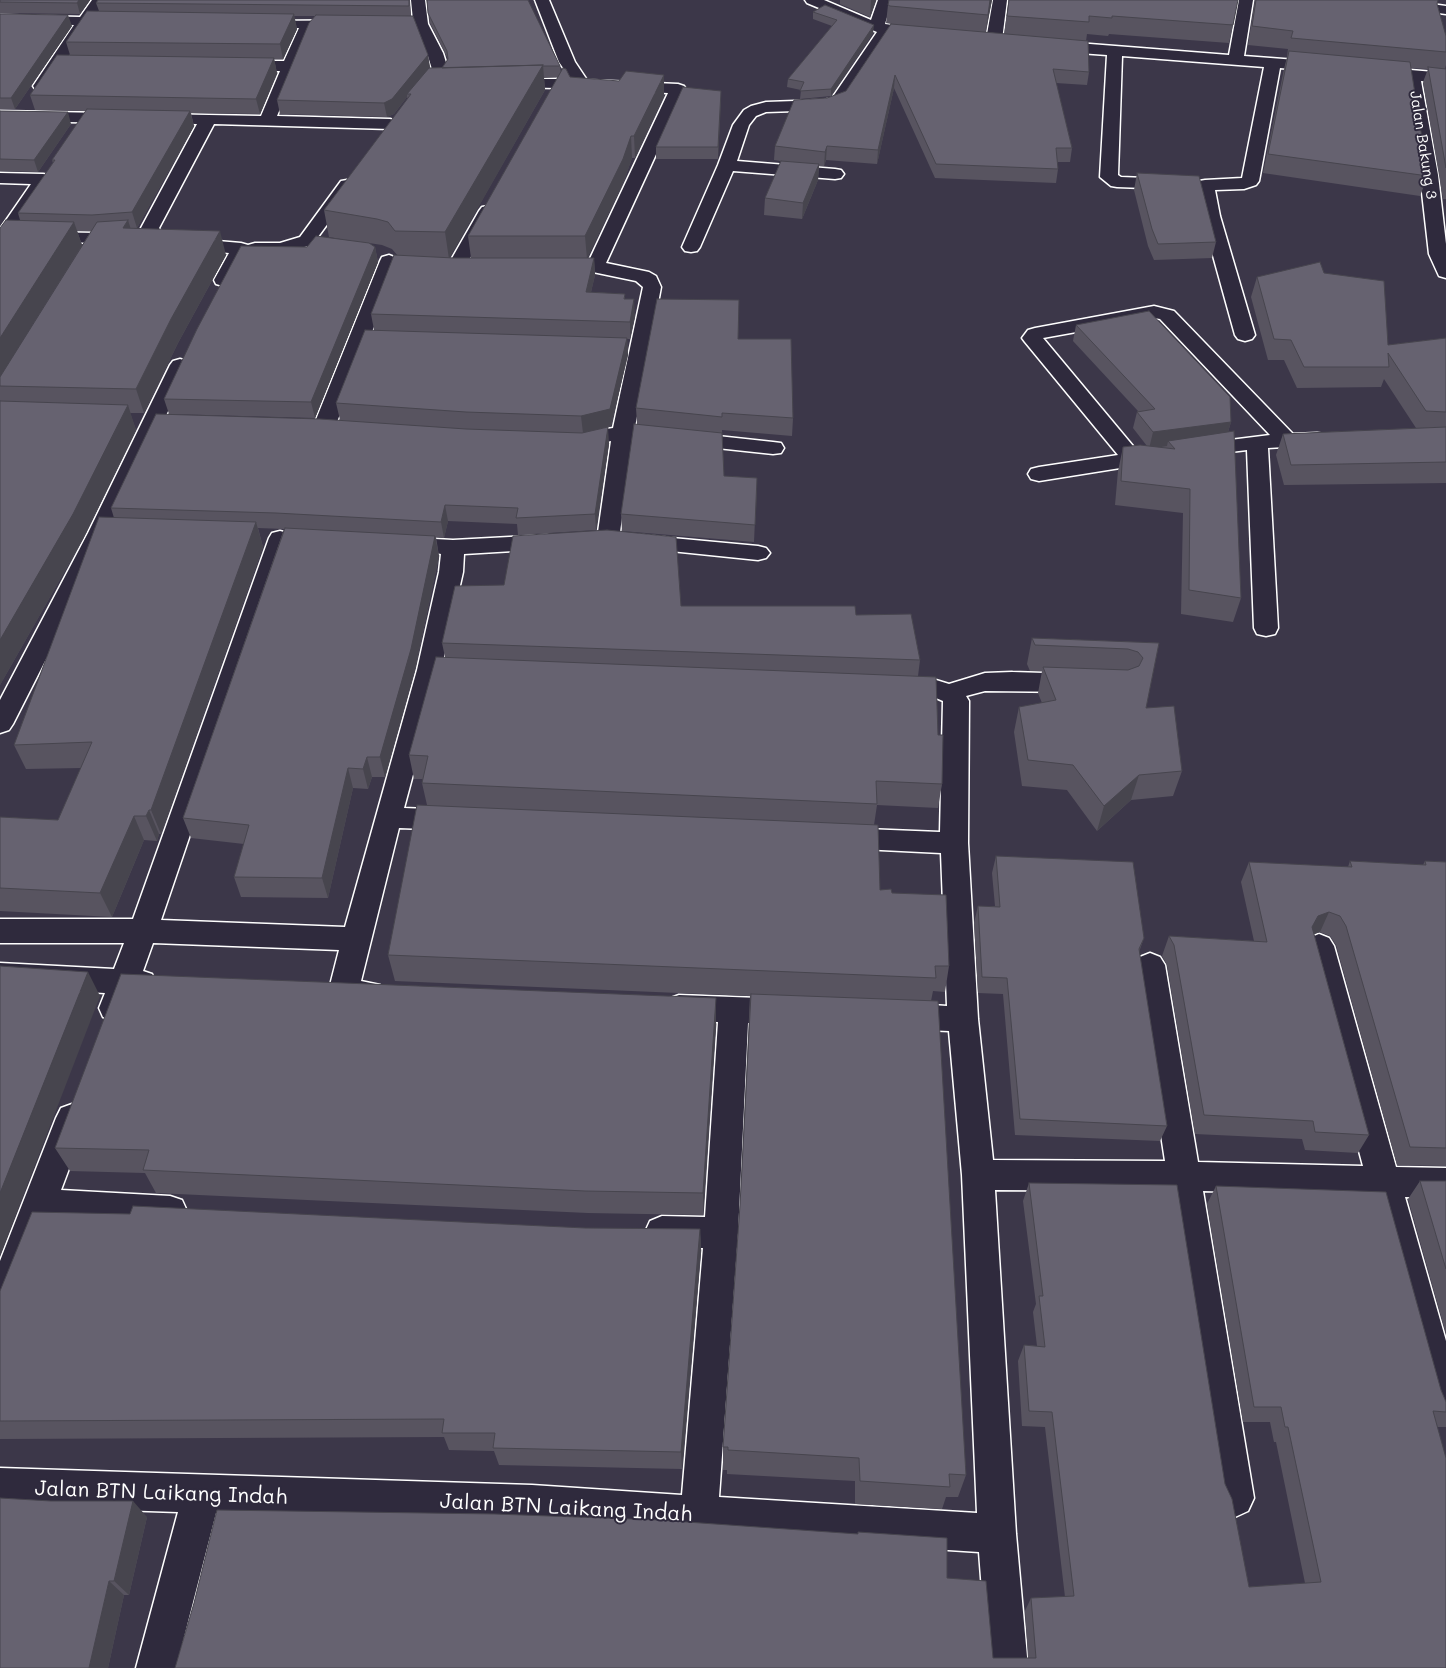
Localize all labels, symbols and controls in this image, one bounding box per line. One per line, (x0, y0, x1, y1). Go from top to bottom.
street label: Jalan Bakung 3 (1406, 90, 1440, 200)
street label: Jalan BTN Laikang Indah (34, 1476, 288, 1510)
street label: Jalan BTN Laikang Indah (439, 1489, 693, 1527)

